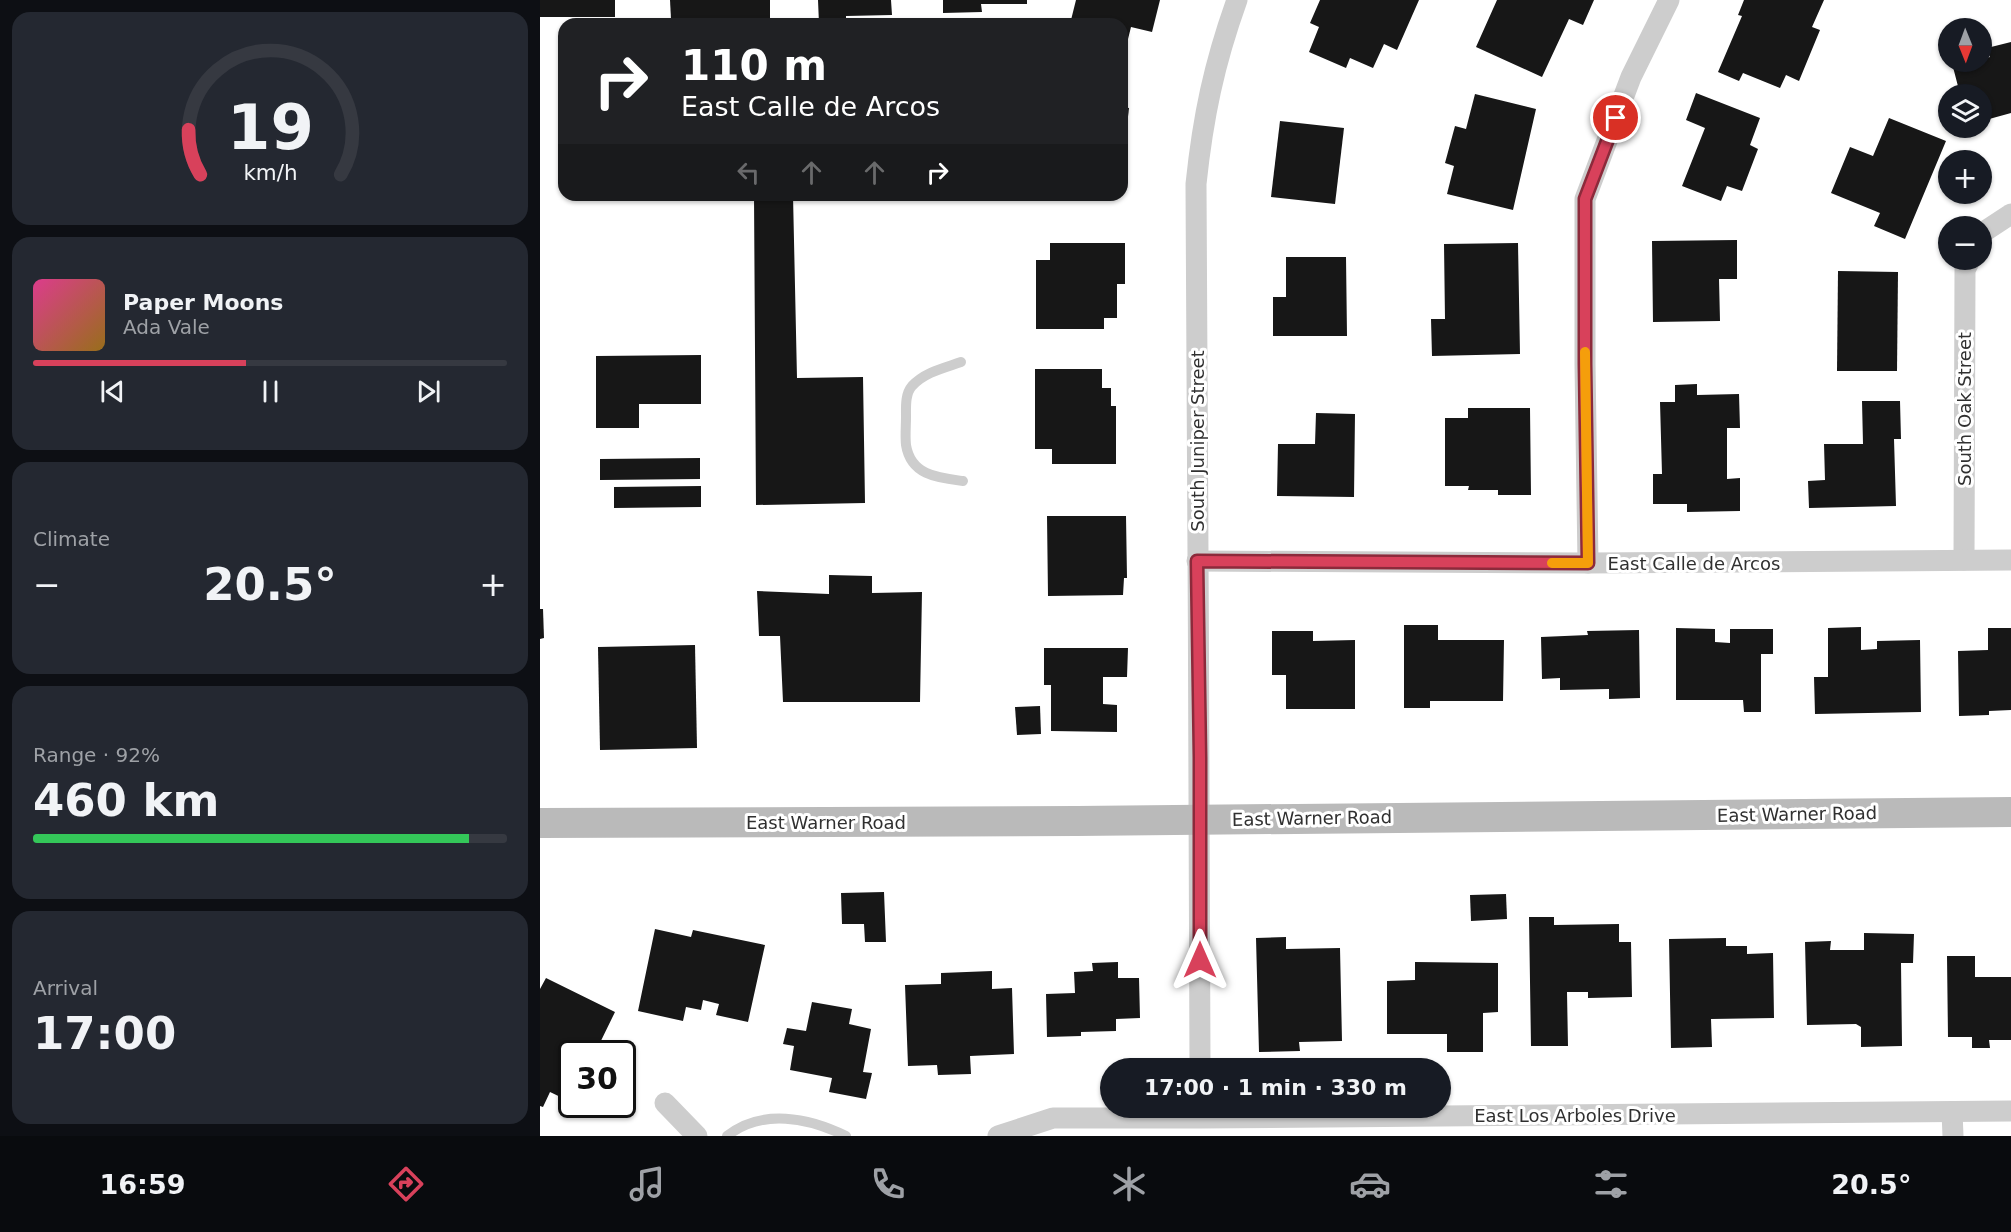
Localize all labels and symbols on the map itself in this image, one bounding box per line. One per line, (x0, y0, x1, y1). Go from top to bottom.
north arrow (1938, 18, 1992, 72)
pin (1590, 92, 1641, 143)
street label: South Oak Street (1954, 332, 1975, 486)
street label: South Juniper Street (1187, 350, 1208, 532)
street label: East Calle de Arcos (1608, 553, 1780, 574)
street label: East Warner Road (1717, 802, 1877, 826)
street label: East Warner Road (1232, 806, 1392, 830)
street label: East Warner Road (746, 812, 906, 833)
position arrow (1168, 928, 1232, 992)
speed limit sign: 30 (558, 1040, 636, 1118)
street label: East Los Arboles Drive (1474, 1105, 1676, 1126)

